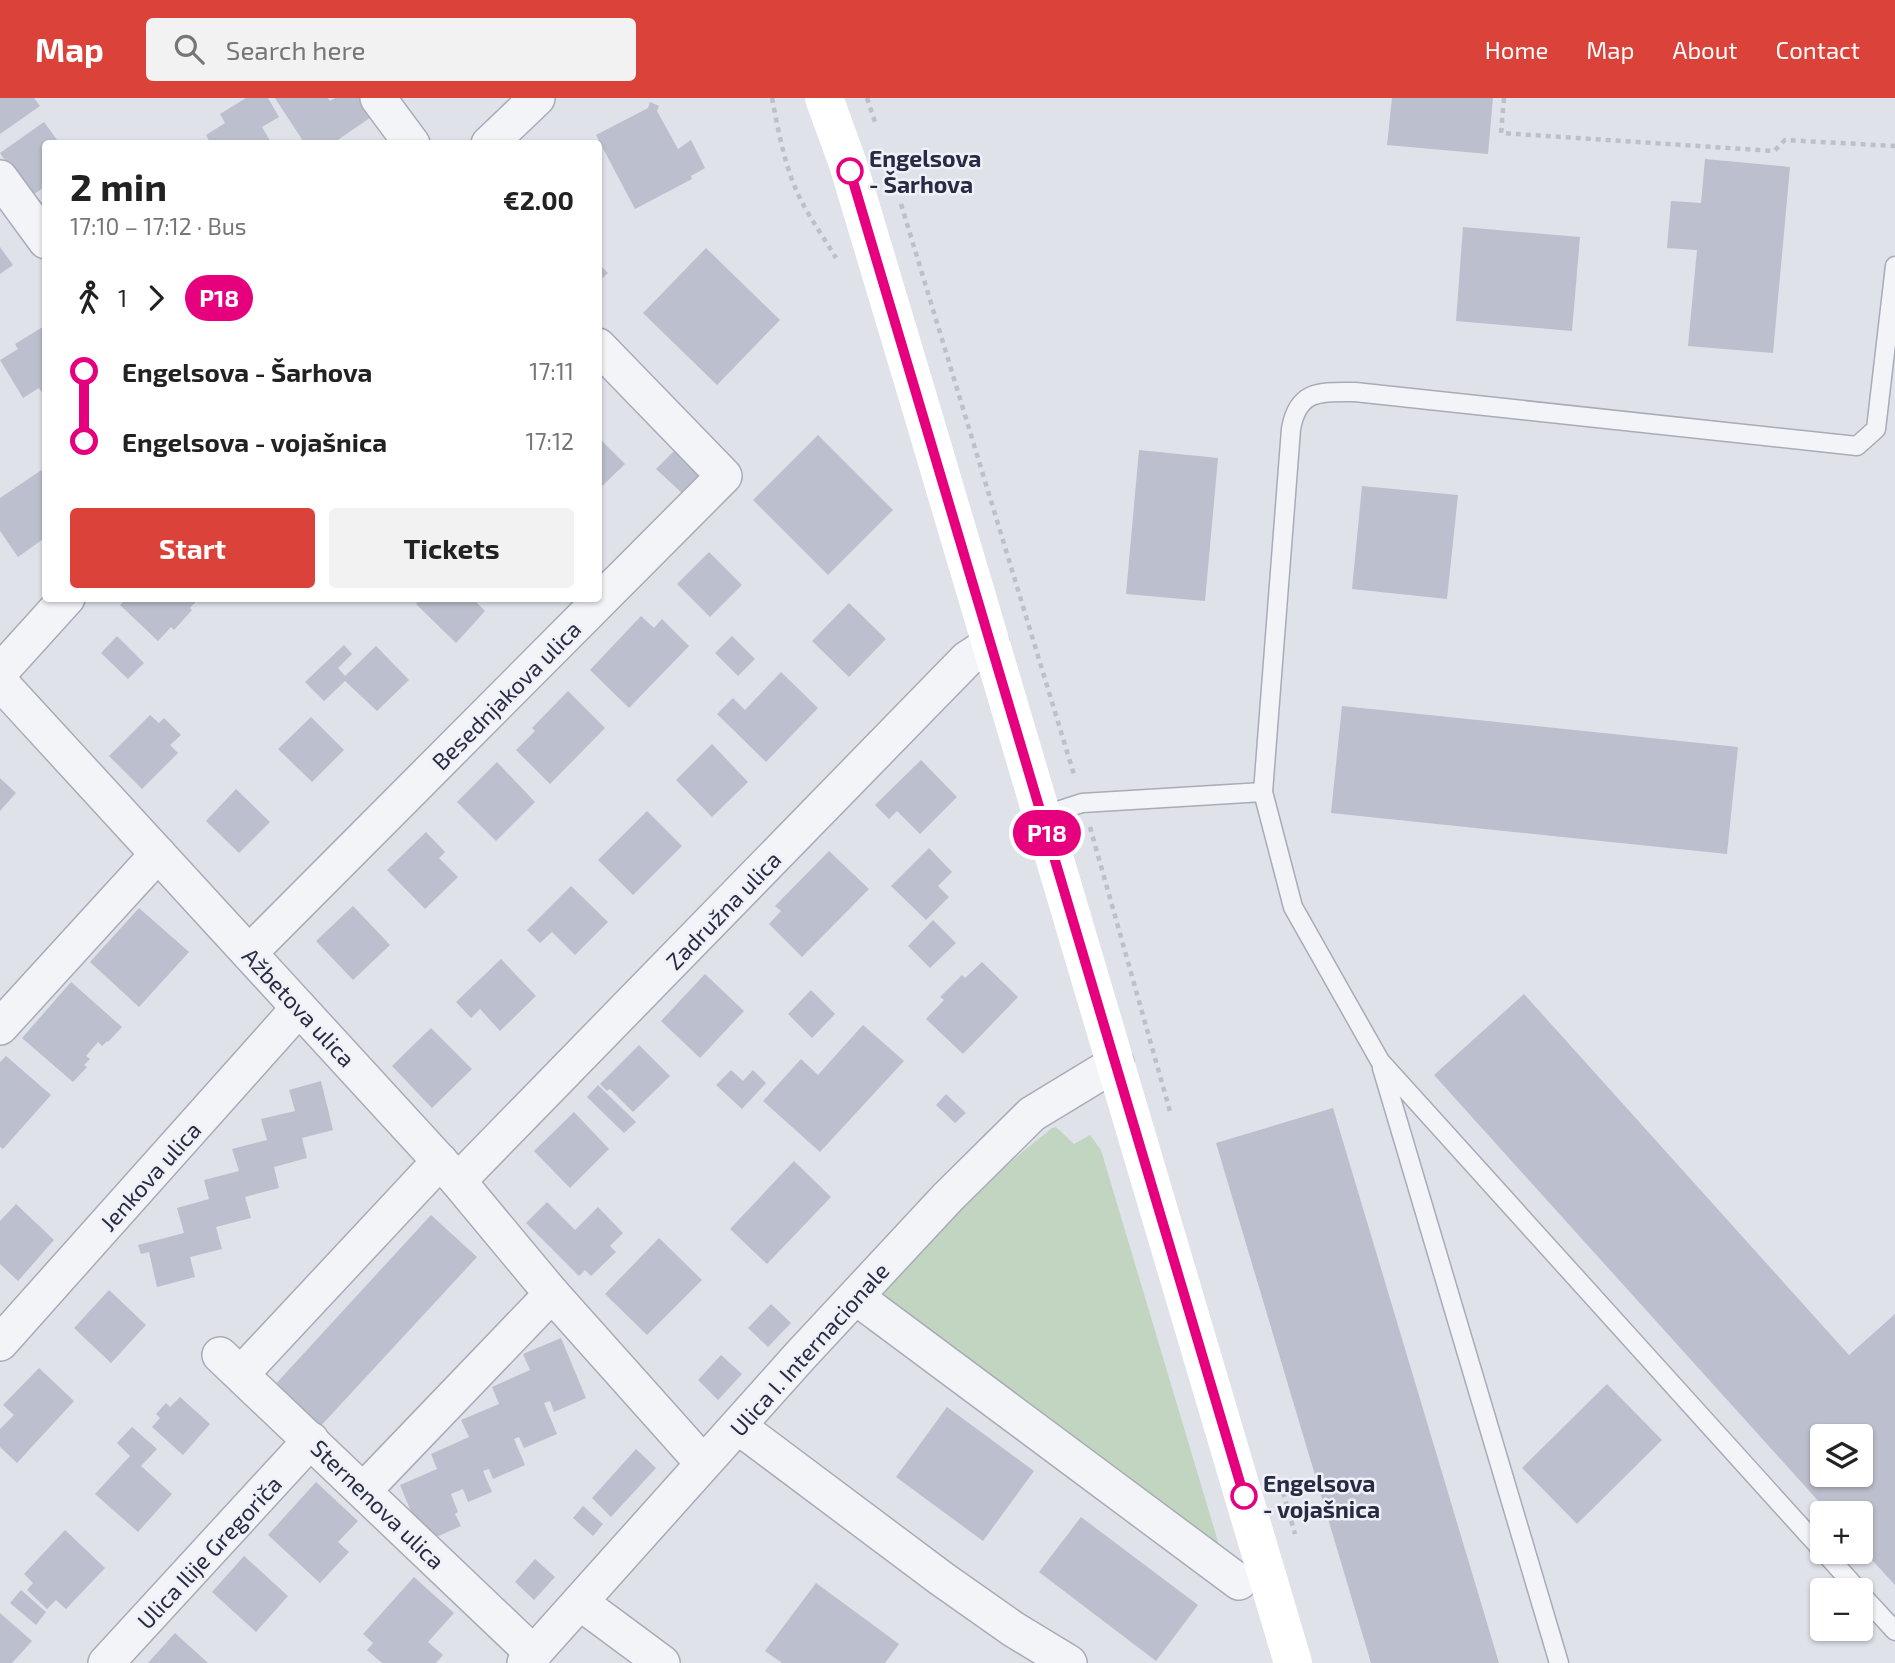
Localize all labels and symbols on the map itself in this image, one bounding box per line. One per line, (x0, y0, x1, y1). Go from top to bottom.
place label: Engelsova - Šarhova (869, 144, 981, 198)
marker: Engelsova - Šarhova (837, 158, 863, 184)
street label: Besednjakova ulica (426, 615, 586, 775)
line badge: P18 (1007, 810, 1087, 856)
street label: Zadružna ulica (660, 845, 786, 975)
street label: Ažbetova ulica (237, 942, 361, 1072)
street label: Jenkova ulica (94, 1116, 206, 1236)
street label: Ulica I. Internacionale (724, 1256, 894, 1442)
street label: Sternenova ulica (306, 1433, 450, 1575)
place label: Engelsova - vojašnica (1263, 1469, 1380, 1523)
street label: Ulica Ilije Gregoriča (131, 1470, 287, 1634)
marker: Engelsova - vojašnica (1231, 1483, 1257, 1509)

